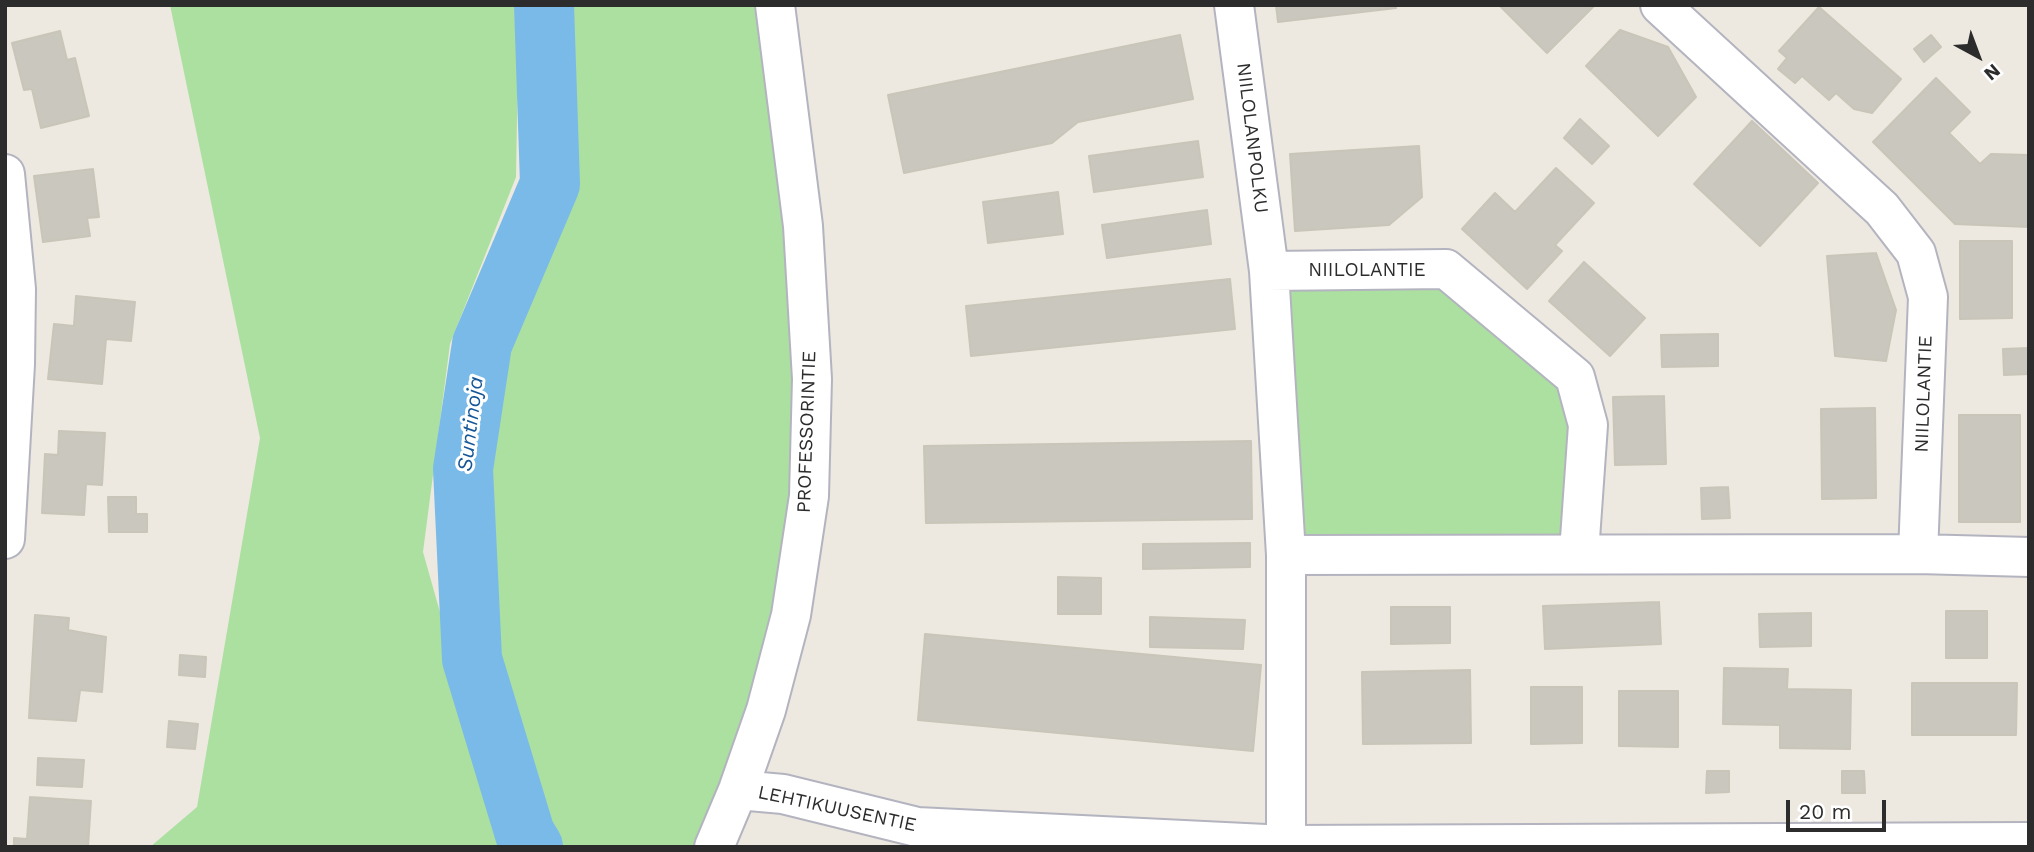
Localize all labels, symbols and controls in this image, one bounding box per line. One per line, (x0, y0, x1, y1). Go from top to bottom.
north arrow (1943, 21, 2013, 91)
text: N (1979, 59, 2005, 86)
street label: NIILOLANPOLKU (1231, 62, 1273, 214)
street label: NIILOLANTIE (1308, 259, 1426, 281)
street label: NIILOLANTIE (1911, 335, 1937, 453)
street label: PROFESSORINTIE (793, 351, 821, 513)
water label: Suntinoja (453, 375, 489, 473)
street label: LEHTIKUUSENTIE (756, 781, 918, 837)
scale bar (1789, 786, 1889, 830)
text: 20 m (1799, 799, 1851, 824)

